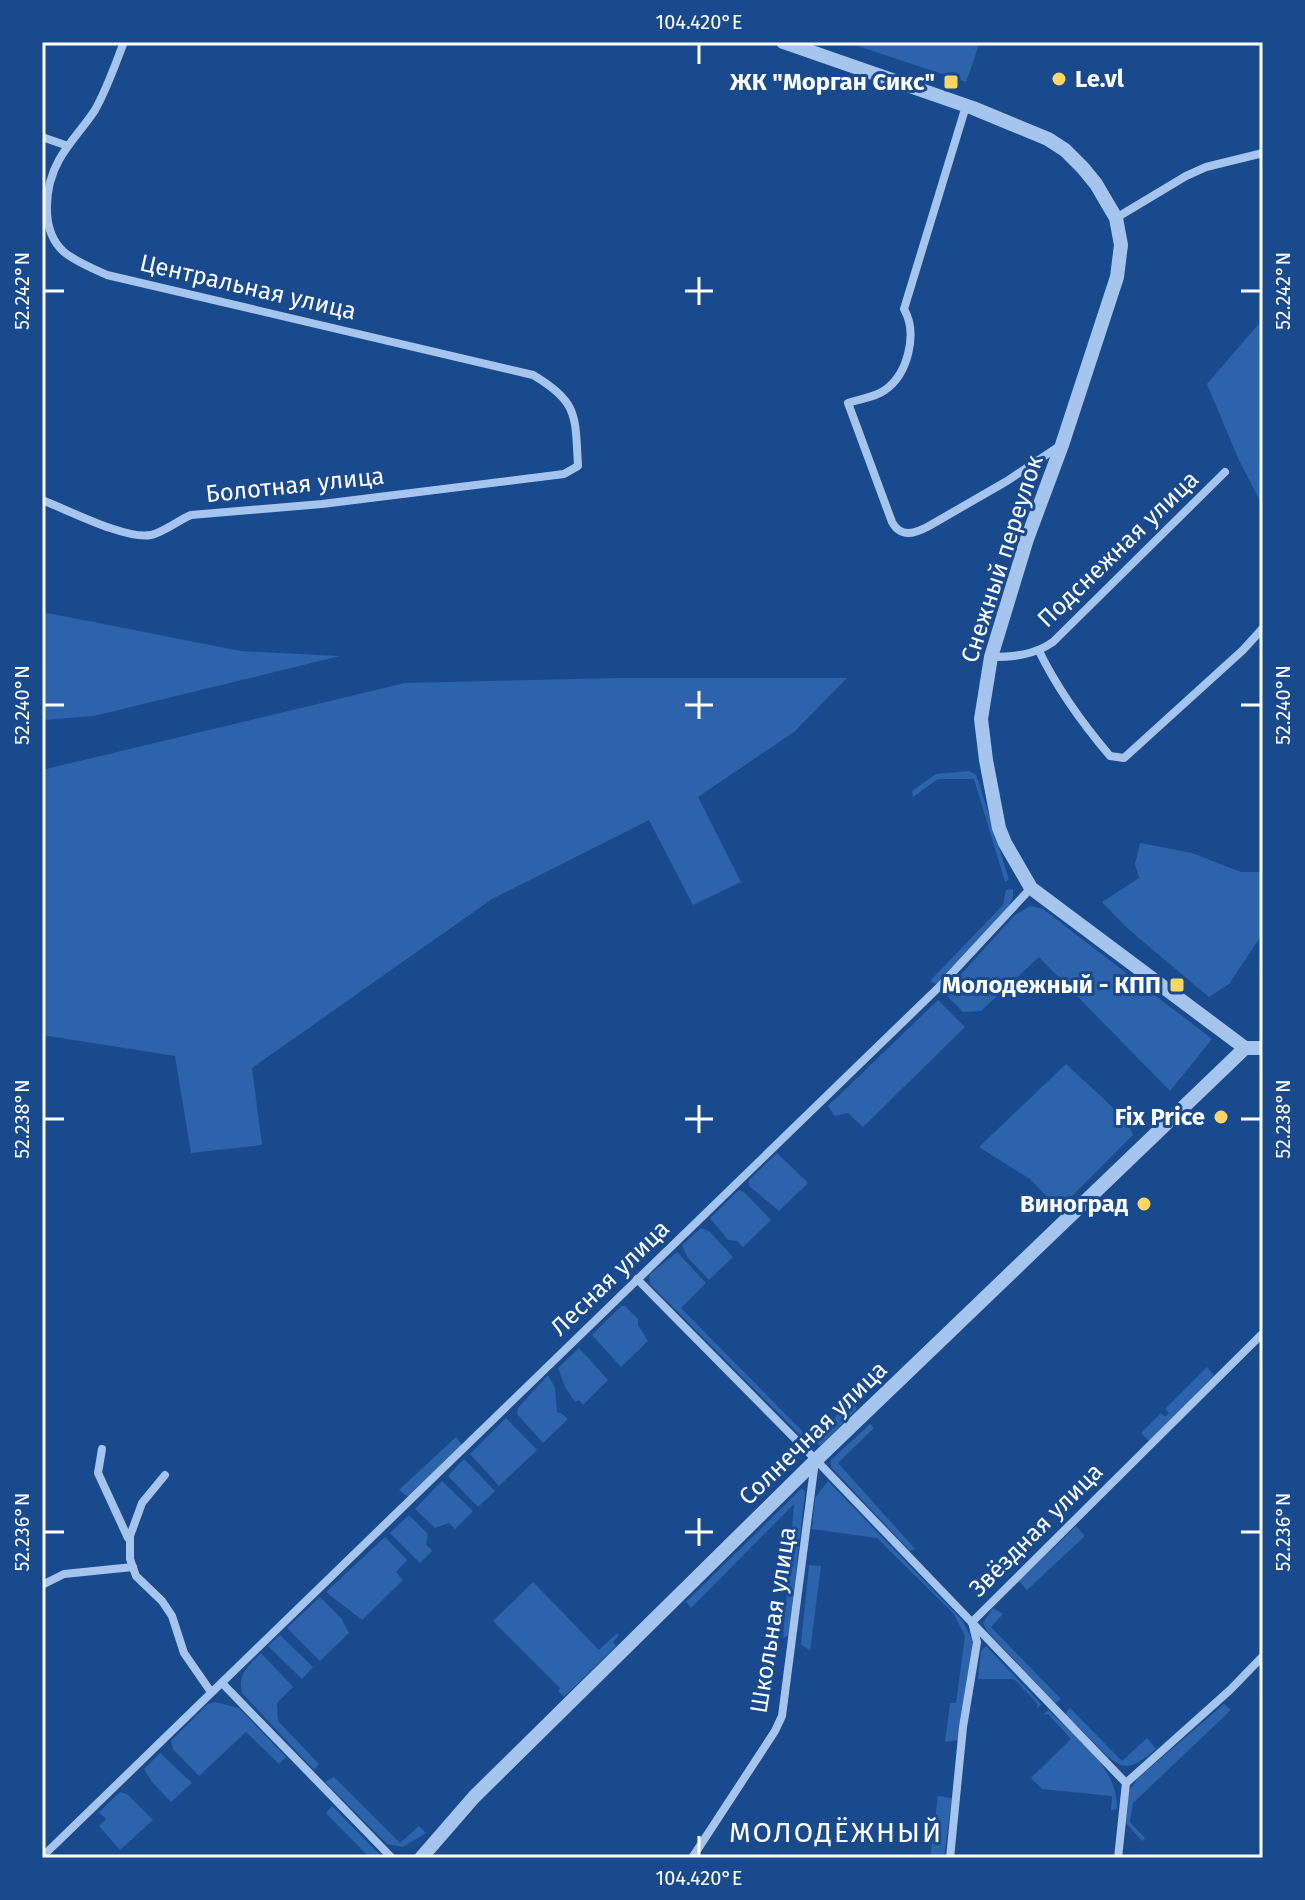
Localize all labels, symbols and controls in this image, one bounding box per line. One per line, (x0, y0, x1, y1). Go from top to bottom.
text: 104.420°E (655, 10, 743, 34)
place label: Le.vl (1075, 65, 1125, 93)
place label: ЖК "Морган Сикс" (729, 68, 935, 96)
marker: Le.vl (1050, 70, 1068, 88)
marker: ЖК "Морган Сикс" (942, 73, 960, 91)
street label: Центральная улица (137, 248, 359, 326)
text: 52.242°N (10, 252, 34, 330)
text: 52.242°N (1271, 252, 1295, 330)
street label: Снежный переулок (955, 451, 1049, 666)
street label: Болотная улица (204, 462, 386, 508)
street label: Подснежная улица (1032, 465, 1204, 633)
text: 52.240°N (10, 665, 34, 745)
text: 52.240°N (1271, 665, 1295, 745)
place label: Молодежный - КПП (942, 971, 1161, 999)
marker: Молодежный - КПП (1168, 976, 1186, 994)
text: 52.238°N (10, 1079, 34, 1159)
text: 52.238°N (1271, 1079, 1295, 1159)
place label: Fix Price (1115, 1103, 1205, 1131)
marker: Fix Price (1212, 1108, 1230, 1126)
place label: Виноград (1020, 1190, 1129, 1218)
marker: Виноград (1135, 1195, 1153, 1213)
street label: Лесная улица (545, 1214, 675, 1342)
street label: Солнечная улица (733, 1355, 893, 1511)
street label: Звёздная улица (963, 1457, 1109, 1603)
text: 52.236°N (10, 1493, 34, 1571)
text: 52.236°N (1271, 1493, 1295, 1571)
street label: Школьная улица (744, 1525, 802, 1715)
district label: МОЛОДЁЖНЫЙ (729, 1816, 943, 1849)
text: 104.420°E (655, 1866, 743, 1890)

